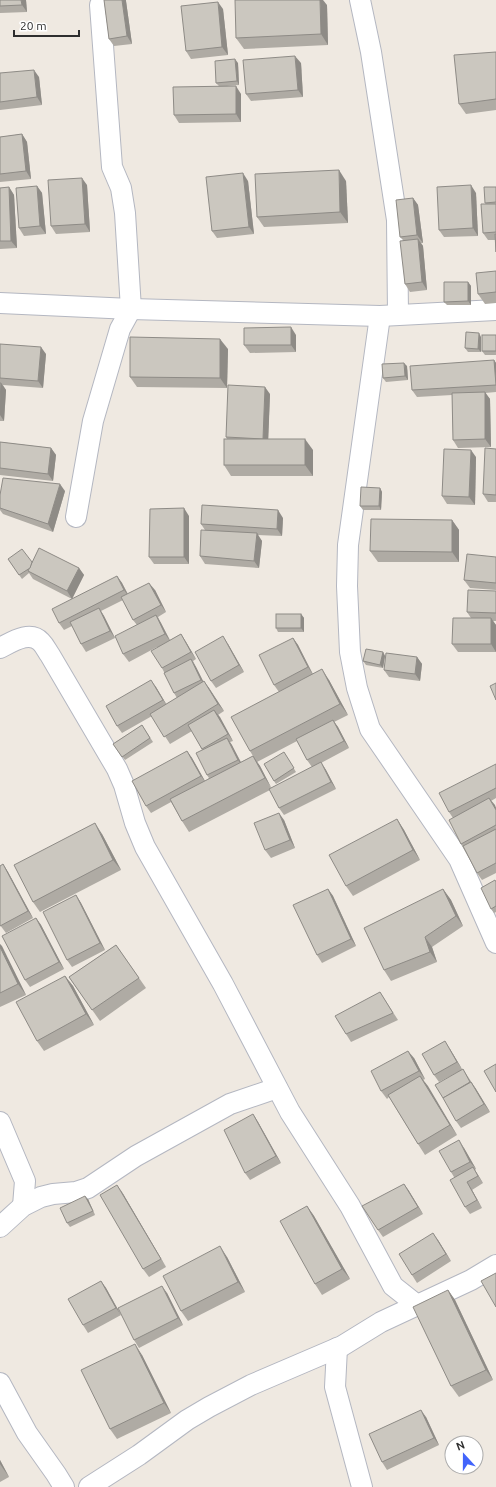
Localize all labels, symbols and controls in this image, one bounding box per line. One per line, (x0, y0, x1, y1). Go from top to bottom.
scale bar (14, 12, 79, 38)
text: 20 m (20, 19, 47, 32)
north arrow (444, 1435, 484, 1475)
text: N (454, 1439, 466, 1453)

